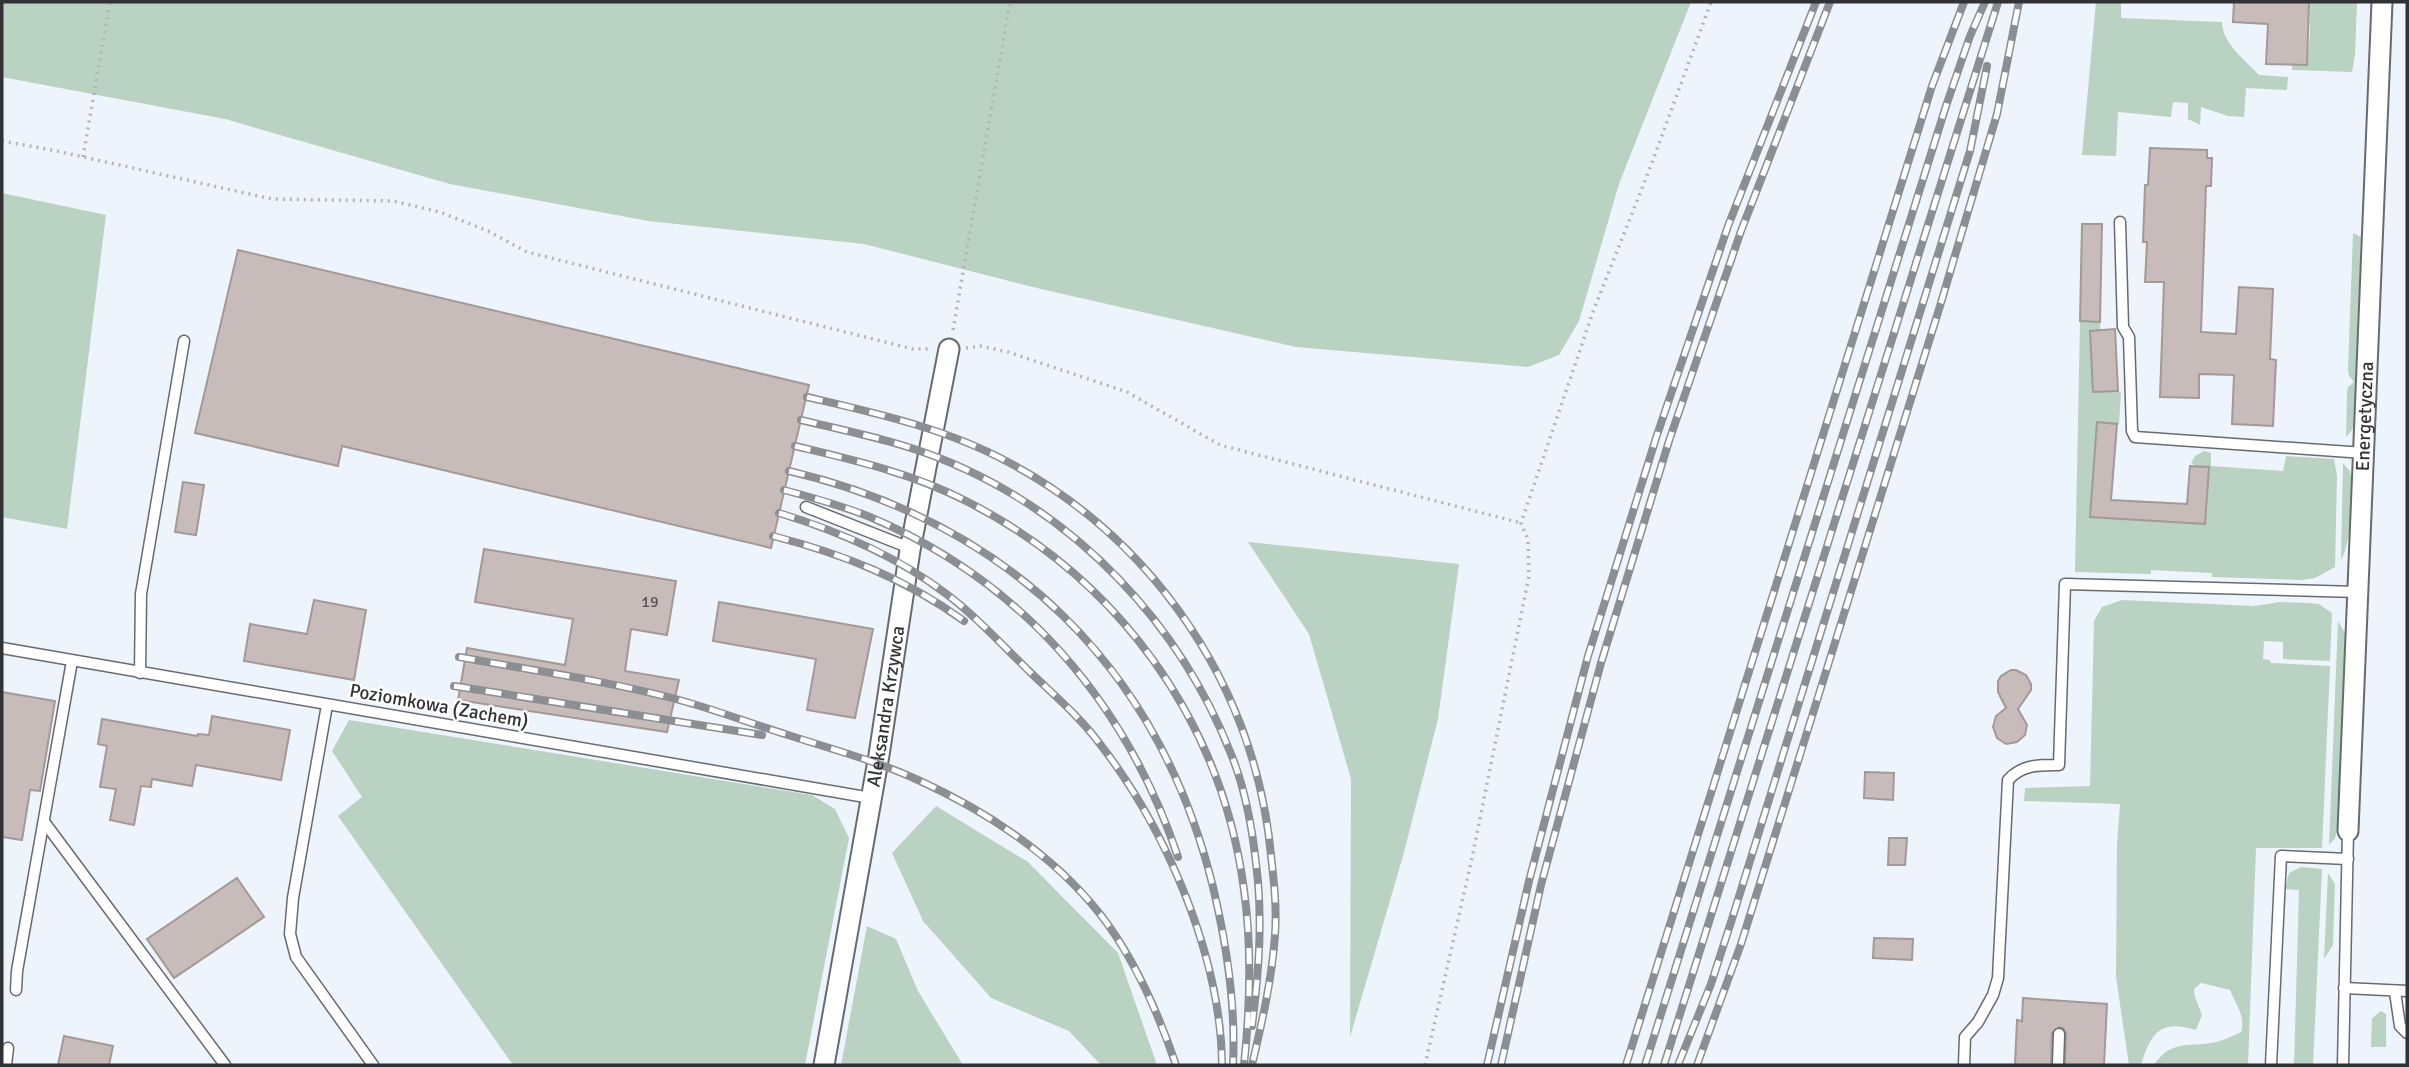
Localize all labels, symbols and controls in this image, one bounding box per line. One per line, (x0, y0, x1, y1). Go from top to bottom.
street label: Energetyczna (2351, 361, 2379, 472)
house number: 19 (641, 592, 659, 612)
street label: Aleksandra Krzywca (862, 624, 910, 789)
street label: Poziomkowa (Zachem) (348, 678, 530, 734)

